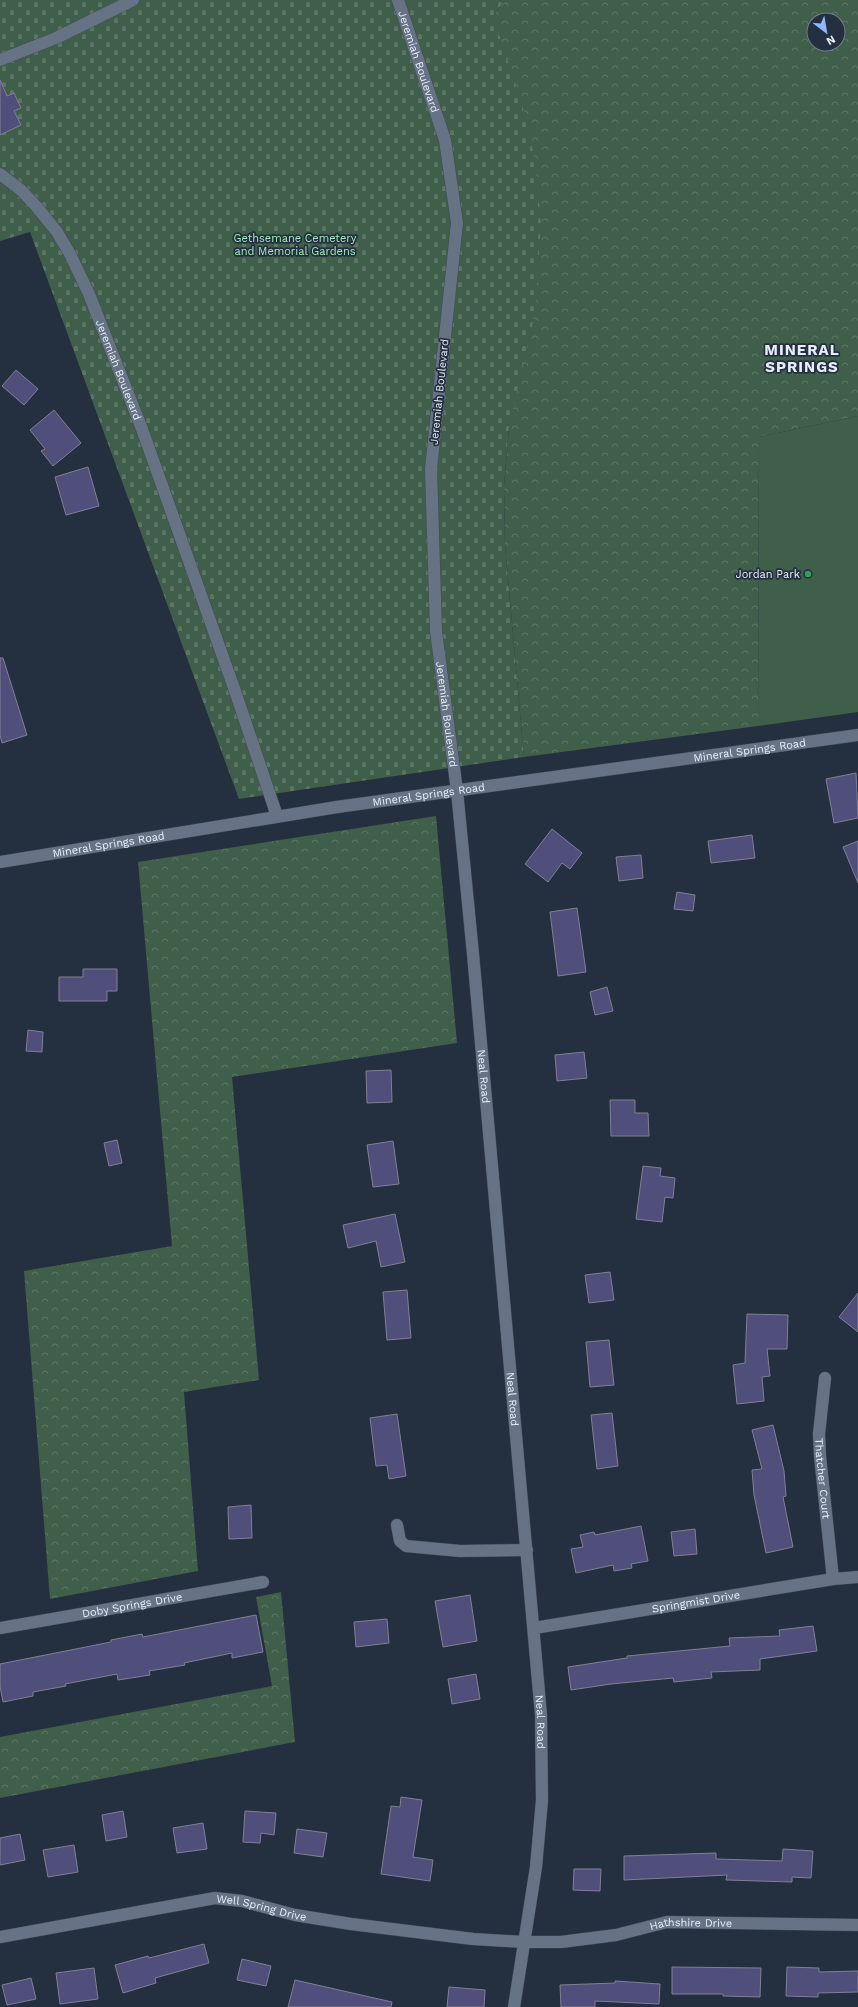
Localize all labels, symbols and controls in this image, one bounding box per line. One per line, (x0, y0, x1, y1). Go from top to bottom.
street label: Jeremiah Boulevard (395, 9, 441, 114)
north arrow (806, 12, 846, 52)
text: N (824, 32, 838, 48)
park label: Gethsemane Cemetery and Memorial Gardens (233, 232, 357, 258)
street label: Jeremiah Boulevard (93, 318, 144, 422)
street label: Jeremiah Boulevard (427, 338, 452, 446)
district label: MINERAL SPRINGS (764, 341, 840, 376)
place label: Jordan Park (736, 568, 800, 581)
marker: Jordan Park (803, 569, 813, 579)
street label: Jeremiah Boulevard (433, 661, 460, 768)
street label: Mineral Springs Road (693, 736, 807, 765)
street label: Mineral Springs Road (372, 781, 486, 809)
street label: Mineral Springs Road (52, 829, 166, 860)
street label: Neal Road (475, 1049, 492, 1104)
street label: Neal Road (503, 1372, 521, 1427)
street label: Thatcher Court (812, 1438, 833, 1520)
street label: Springmist Drive (651, 1588, 741, 1616)
street label: Doby Springs Drive (81, 1590, 183, 1621)
street label: Neal Road (532, 1694, 547, 1749)
street label: Well Spring Drive (216, 1892, 307, 1924)
street label: Hathshire Drive (648, 1916, 732, 1933)

